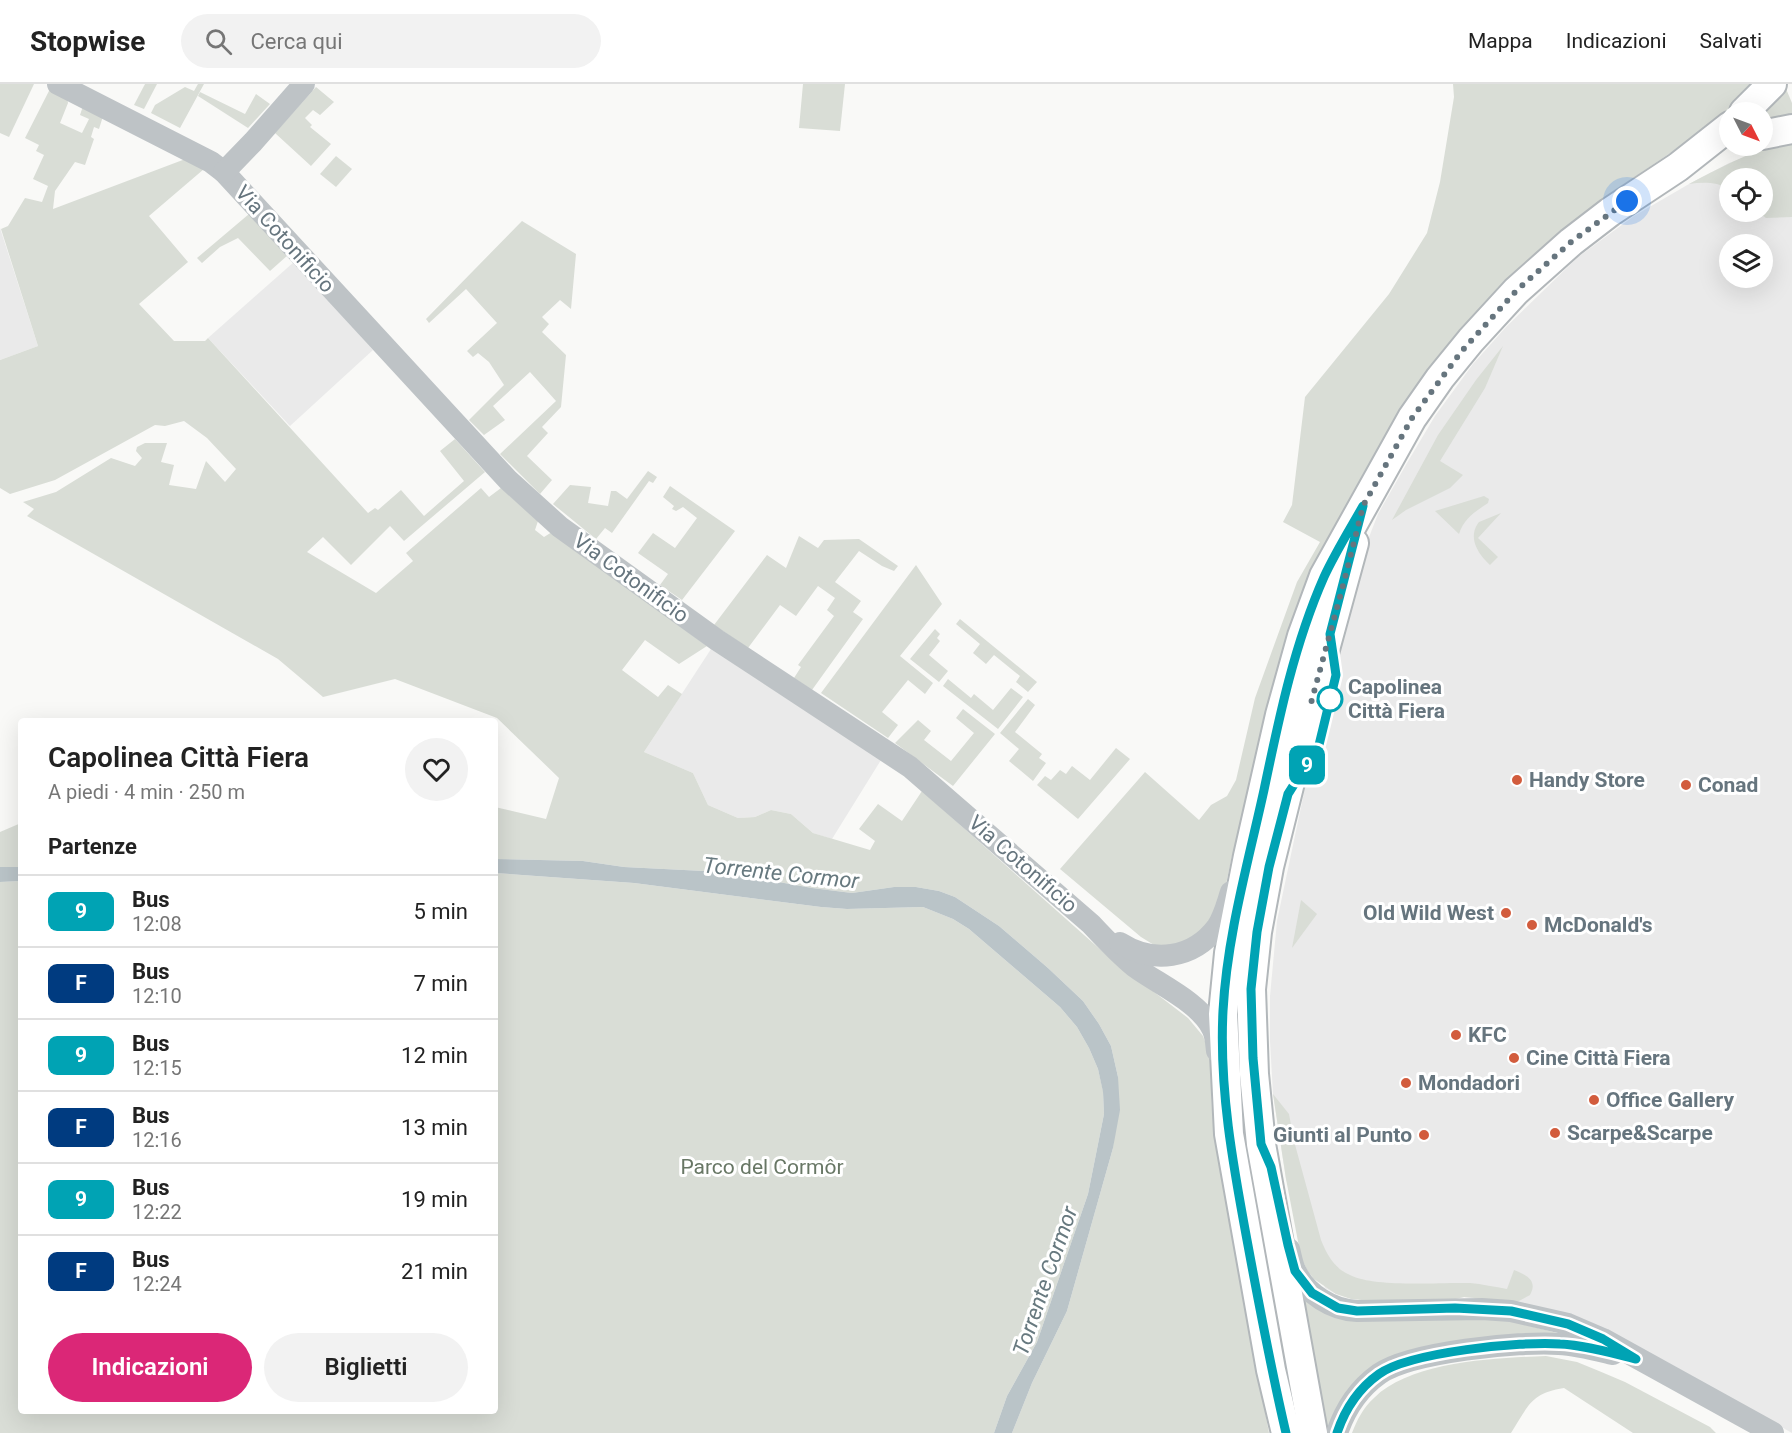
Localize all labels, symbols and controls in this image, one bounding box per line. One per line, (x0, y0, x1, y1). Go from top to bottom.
search box (181, 14, 601, 68)
text: Stopwise (30, 25, 145, 58)
icon: search (202, 25, 235, 58)
text: Cerca qui (250, 29, 343, 54)
text: Mappa (1468, 29, 1533, 53)
text: Indicazioni (1566, 29, 1667, 53)
text: Salvati (1700, 29, 1762, 53)
north arrow (1719, 102, 1773, 156)
map controls (1719, 102, 1773, 288)
button: locate (1719, 168, 1773, 222)
street label: Via Cotonificio (231, 181, 339, 298)
your location (1612, 186, 1642, 216)
button: layers (1719, 234, 1773, 288)
street label: Via Cotonificio (569, 528, 693, 628)
place label: Capolinea Città Fiera (1348, 675, 1445, 723)
marker: Capolinea Città Fiera (1317, 686, 1343, 712)
button: heart (405, 738, 468, 801)
text: Capolinea Città Fiera (48, 741, 309, 774)
line badge: 9 (1288, 746, 1326, 784)
text: 9 (1301, 753, 1313, 777)
place label: Handy Store (1529, 768, 1645, 792)
marker: Handy Store (1510, 773, 1524, 787)
place label: Conad (1698, 773, 1758, 797)
marker: Conad (1679, 778, 1693, 792)
text: A piedi · 4 min · 250 m (48, 780, 245, 804)
street label: Via Cotonificio (964, 810, 1082, 918)
text: Partenze (48, 834, 137, 859)
water label: Torrente Cormor (702, 852, 861, 894)
text: Bus (132, 887, 170, 912)
text: 9 (75, 899, 87, 923)
text: 5 min (413, 899, 468, 924)
place label: Old Wild West (1363, 901, 1494, 925)
marker: Old Wild West (1499, 906, 1513, 920)
text: 12:08 (132, 912, 182, 936)
place label: McDonald's (1544, 913, 1653, 937)
marker: McDonald's (1525, 918, 1539, 932)
text: Bus (132, 959, 170, 984)
text: F (75, 971, 87, 995)
text: 7 min (413, 971, 468, 996)
text: 12:10 (132, 984, 182, 1008)
place label: KFC (1468, 1023, 1507, 1047)
marker: KFC (1449, 1028, 1463, 1042)
text: Bus (132, 1031, 170, 1056)
text: 9 (75, 1043, 87, 1067)
text: 12 min (401, 1043, 468, 1068)
place label: Cine Città Fiera (1526, 1046, 1671, 1070)
marker: Cine Città Fiera (1507, 1051, 1521, 1065)
text: 12:15 (132, 1056, 182, 1080)
place label: Mondadori (1418, 1071, 1520, 1095)
marker: Mondadori (1399, 1076, 1413, 1090)
place label: Office Gallery (1606, 1088, 1734, 1112)
marker: Office Gallery (1587, 1093, 1601, 1107)
text: Bus (132, 1103, 170, 1128)
text: F (75, 1115, 87, 1139)
text: 13 min (401, 1115, 468, 1140)
place label: Scarpe&Scarpe (1567, 1121, 1713, 1145)
place label: Giunti al Punto (1273, 1123, 1412, 1147)
marker: Scarpe&Scarpe (1548, 1126, 1562, 1140)
text: 12:16 (132, 1128, 182, 1152)
marker: Giunti al Punto (1417, 1128, 1431, 1142)
park label: Parco del Cormôr (680, 1155, 844, 1179)
text: Bus (132, 1175, 170, 1200)
text: 9 (75, 1187, 87, 1211)
text: 19 min (401, 1187, 468, 1212)
text: 12:22 (132, 1200, 182, 1224)
water label: Torrente Cormor (1008, 1202, 1083, 1359)
text: Bus (132, 1247, 170, 1272)
text: F (75, 1259, 87, 1283)
text: 21 min (401, 1259, 468, 1284)
text: 12:24 (132, 1272, 182, 1296)
button: Indicazioni (48, 1333, 252, 1402)
button: Biglietti (264, 1333, 468, 1402)

